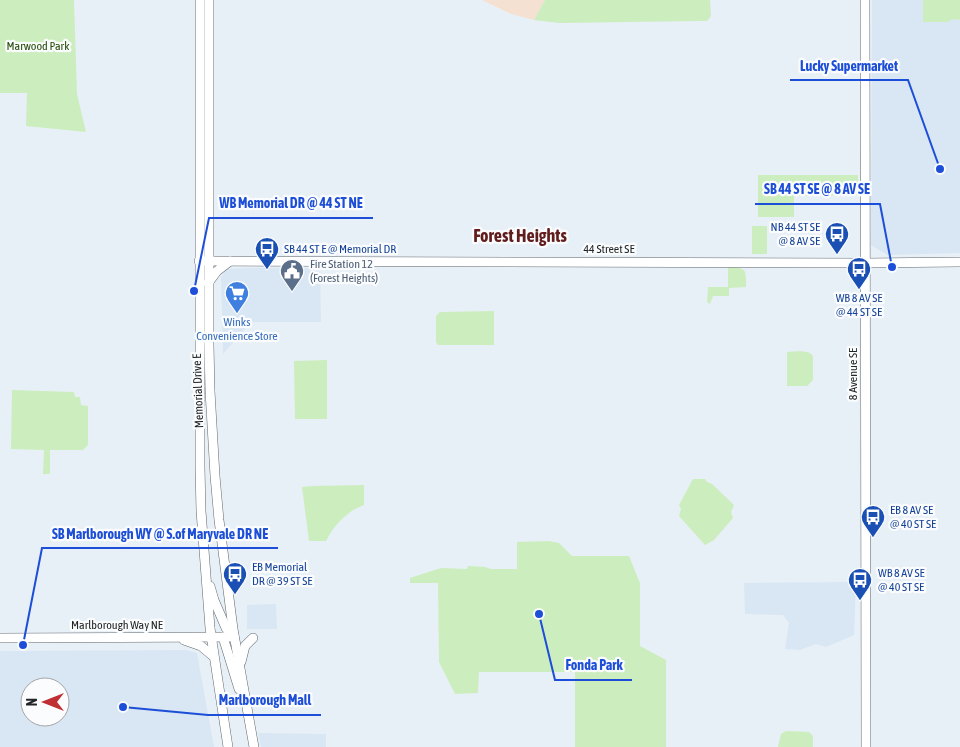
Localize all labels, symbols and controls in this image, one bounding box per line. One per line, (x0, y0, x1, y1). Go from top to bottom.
park label: Marwood Park (7, 39, 70, 53)
callout: Lucky Supermarket (790, 51, 908, 80)
text: Lucky Supermarket (800, 58, 898, 74)
callout: SB 44 ST SE @ 8 AV SE (755, 175, 880, 204)
text: SB 44 ST SE @ 8 AV SE (764, 181, 870, 197)
callout: WB Memorial DR @ 44 ST NE (209, 189, 373, 218)
text: WB Memorial DR @ 44 ST NE (218, 195, 363, 211)
place label: NB 44 ST SE @ 8 AV SE (771, 220, 820, 248)
bus stop icon: NB 44 ST SE @ 8 AV SE (824, 221, 850, 255)
district label: Forest Heights (473, 225, 567, 246)
bus stop icon: SB 44 ST E @ Memorial DR (254, 236, 280, 270)
place label: SB 44 ST E @ Memorial DR (284, 242, 396, 256)
street label: 44 Street SE (583, 242, 635, 256)
bus stop icon: WB 8 AV SE @ 44 ST SE (846, 256, 872, 290)
place label: Fire Station 12 (Forest Heights) (310, 257, 378, 285)
public building icon: Fire Station 12 (Forest Heights) (279, 258, 305, 292)
supermarket icon: Winks Convenience Store (224, 280, 250, 314)
place label: WB 8 AV SE @ 44 ST SE (836, 291, 882, 319)
place label: Winks Convenience Store (196, 315, 278, 343)
street label: 8 Avenue SE (846, 348, 860, 400)
street label: Memorial Drive E (190, 354, 206, 428)
place label: EB 8 AV SE @ 40 ST SE (890, 503, 936, 531)
bus stop icon: EB 8 AV SE @ 40 ST SE (860, 504, 886, 538)
callout: SB Marlborough WY @ S.of Maryvale DR NE (42, 519, 278, 548)
text: SB Marlborough WY @ S.of Maryvale DR NE (52, 526, 268, 542)
place label: EB Memorial DR @ 39 ST SE (252, 560, 312, 588)
bus stop icon: EB Memorial DR @ 39 ST SE (222, 561, 248, 595)
place label: WB 8 AV SE @ 40 ST SE (878, 566, 925, 594)
bus stop icon: WB 8 AV SE @ 40 ST SE (847, 567, 873, 601)
street label: Marlborough Way NE (71, 618, 163, 632)
callout: Fonda Park (555, 651, 632, 680)
text: Fonda Park (565, 657, 623, 673)
north arrow (20, 677, 70, 727)
callout: Marlborough Mall (208, 686, 321, 715)
text: Marlborough Mall (219, 692, 312, 708)
text: N (24, 698, 40, 706)

